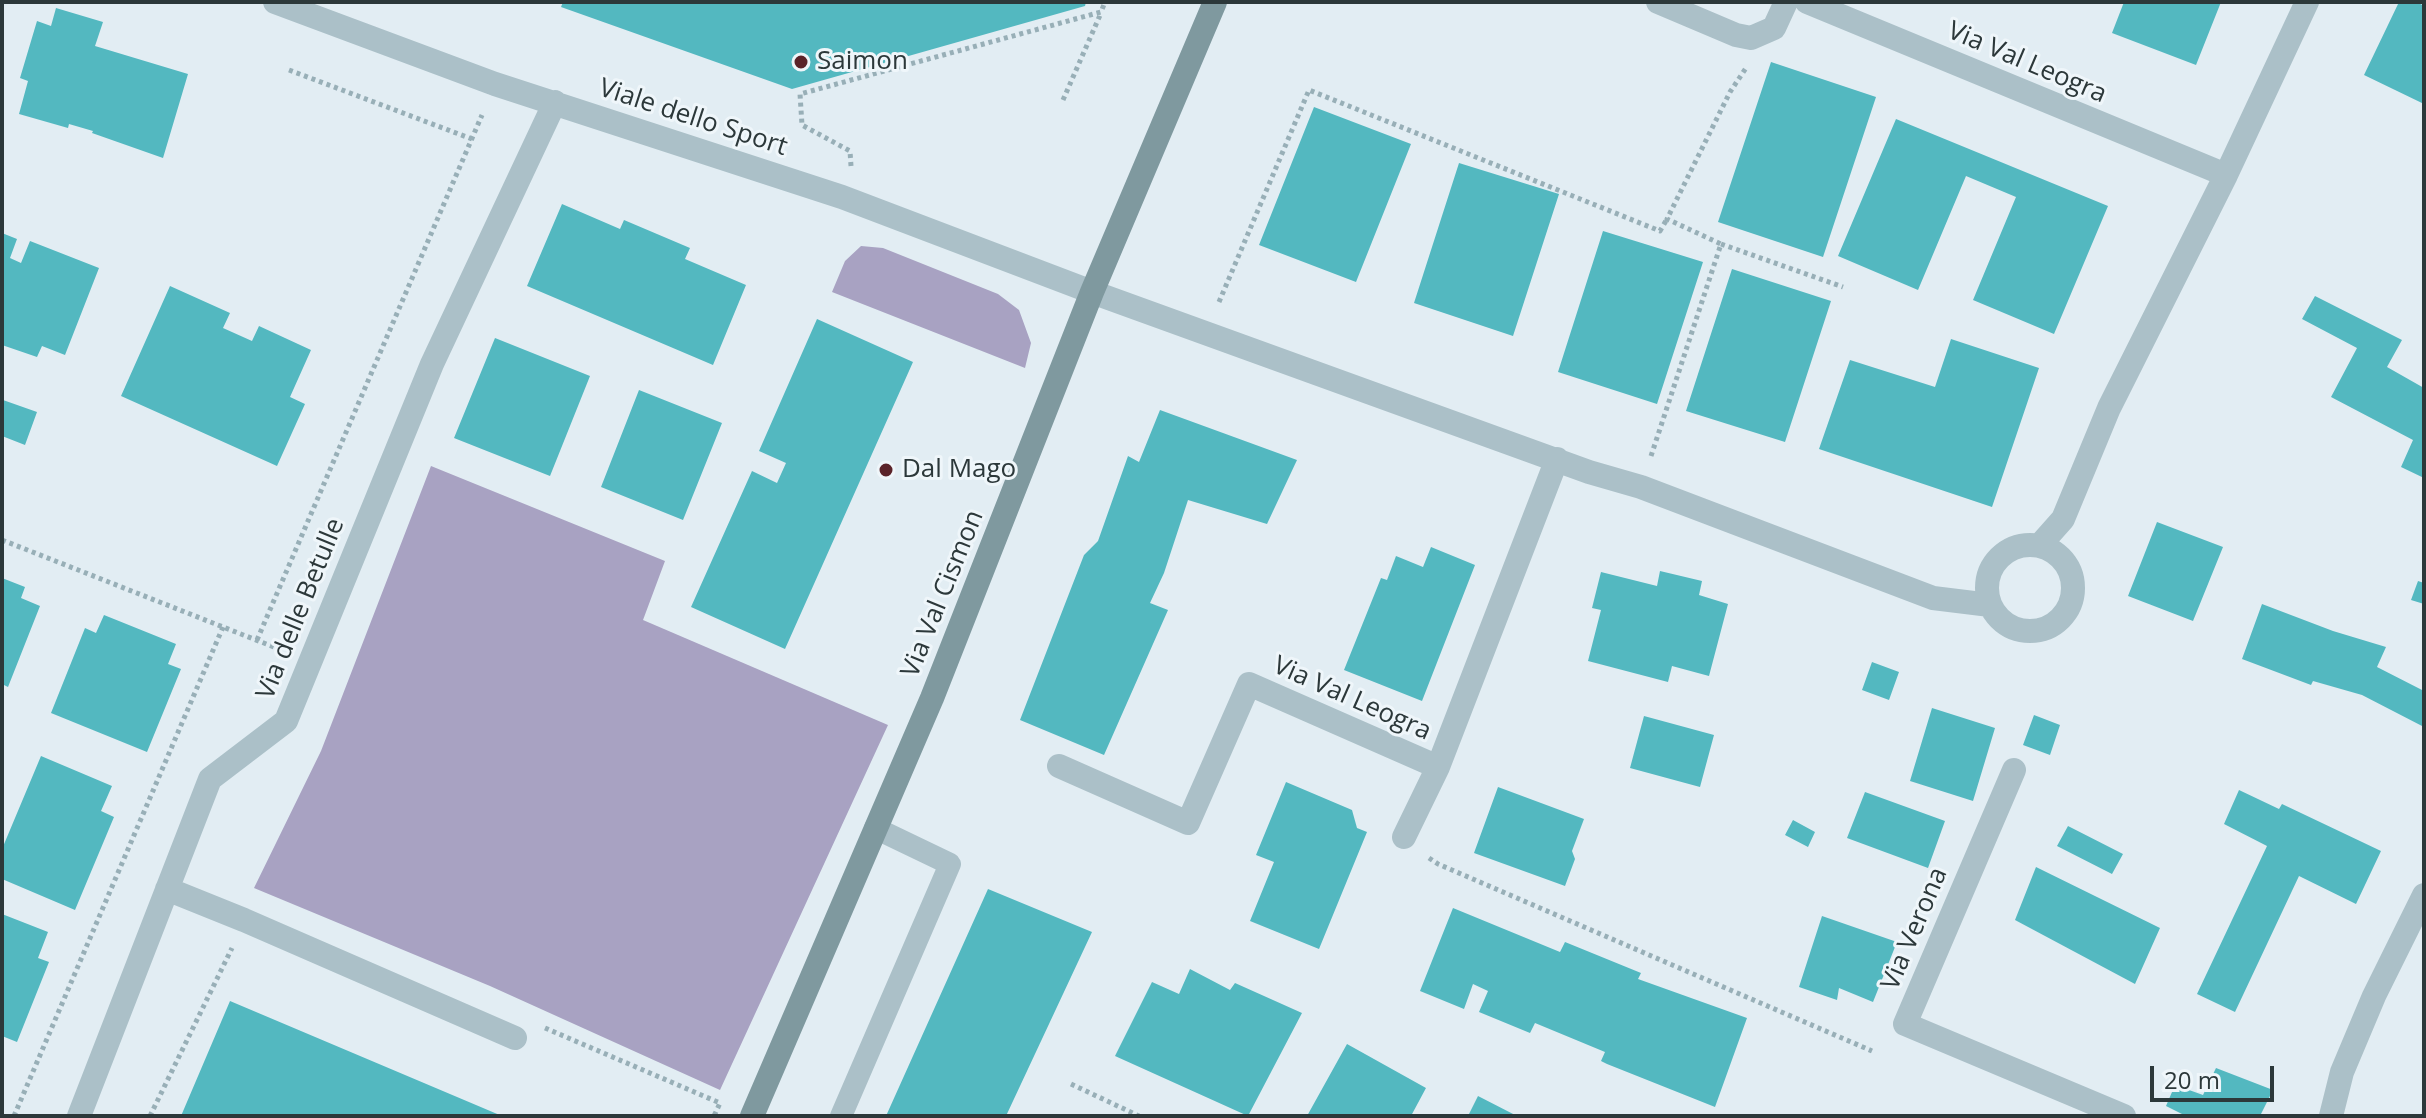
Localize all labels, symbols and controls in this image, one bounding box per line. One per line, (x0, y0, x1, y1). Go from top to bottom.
street label: Via Val Leogra (1943, 16, 2111, 110)
place label: Saimon (817, 46, 908, 78)
marker: Saimon (792, 53, 810, 71)
street label: Viale dello Sport (595, 73, 791, 163)
place label: Dal Mago (902, 454, 1016, 486)
marker: Dal Mago (877, 461, 895, 479)
street label: Via Val Cismon (895, 506, 991, 682)
street label: Via delle Betulle (250, 514, 352, 704)
street label: Via Val Leogra (1268, 650, 1436, 748)
street label: Via Verona (1875, 863, 1955, 995)
scale bar (2154, 1050, 2278, 1100)
text: 20 m (2164, 1063, 2220, 1096)

